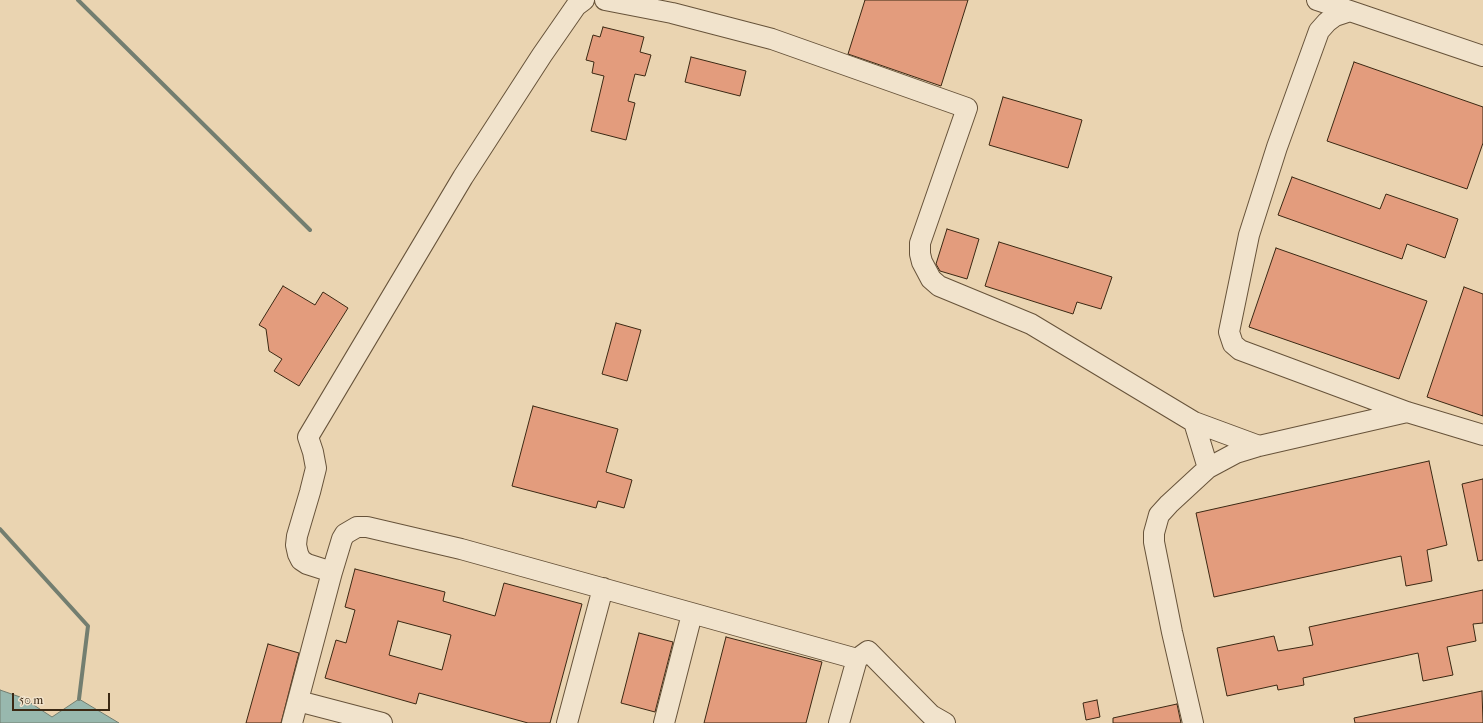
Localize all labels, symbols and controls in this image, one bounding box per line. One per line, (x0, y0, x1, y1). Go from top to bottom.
scale bar (14, 685, 112, 711)
text: 50 m (19, 693, 43, 707)

